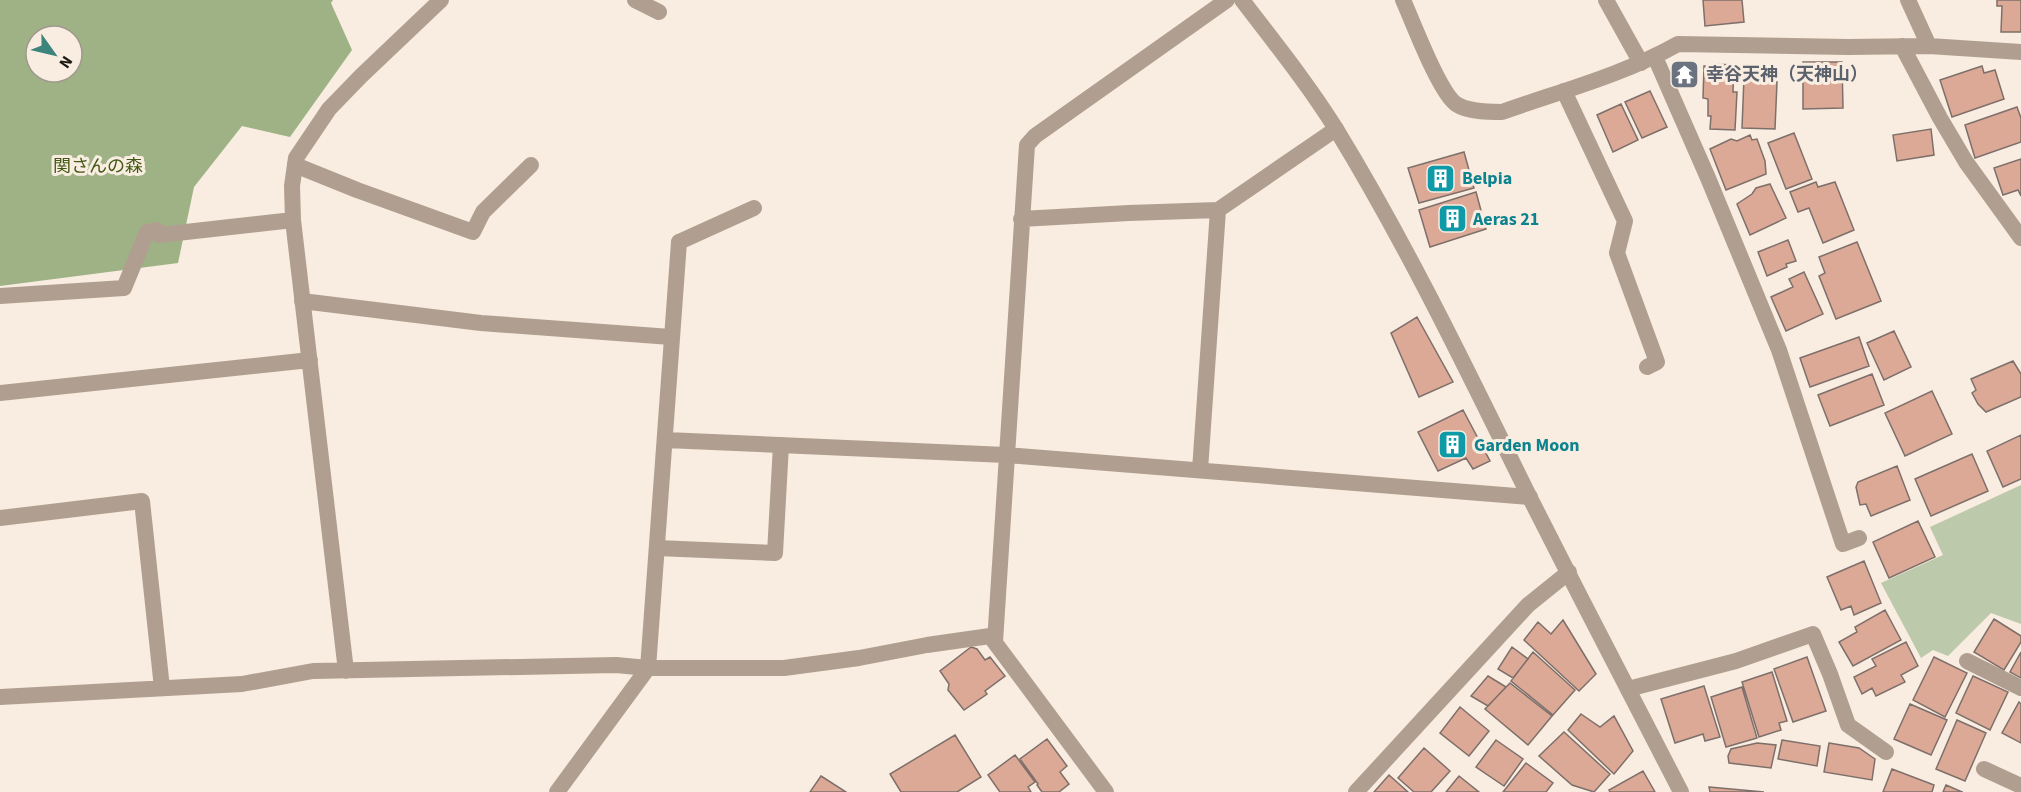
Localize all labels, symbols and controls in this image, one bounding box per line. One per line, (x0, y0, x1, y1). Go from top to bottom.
north arrow (24, 24, 84, 84)
text: N (54, 51, 78, 72)
temple icon: 幸谷天神（天神山） (1669, 58, 1701, 90)
place label: 幸谷天神（天神山） (1706, 62, 1868, 87)
park label: 関さんの森 (53, 154, 143, 179)
building icon: Belpia (1425, 162, 1457, 194)
place label: Belpia (1462, 166, 1512, 191)
building icon: Aeras 21 (1436, 203, 1468, 235)
place label: Aeras 21 (1472, 207, 1539, 232)
building icon: Garden Moon (1437, 429, 1469, 461)
place label: Garden Moon (1474, 433, 1579, 458)

